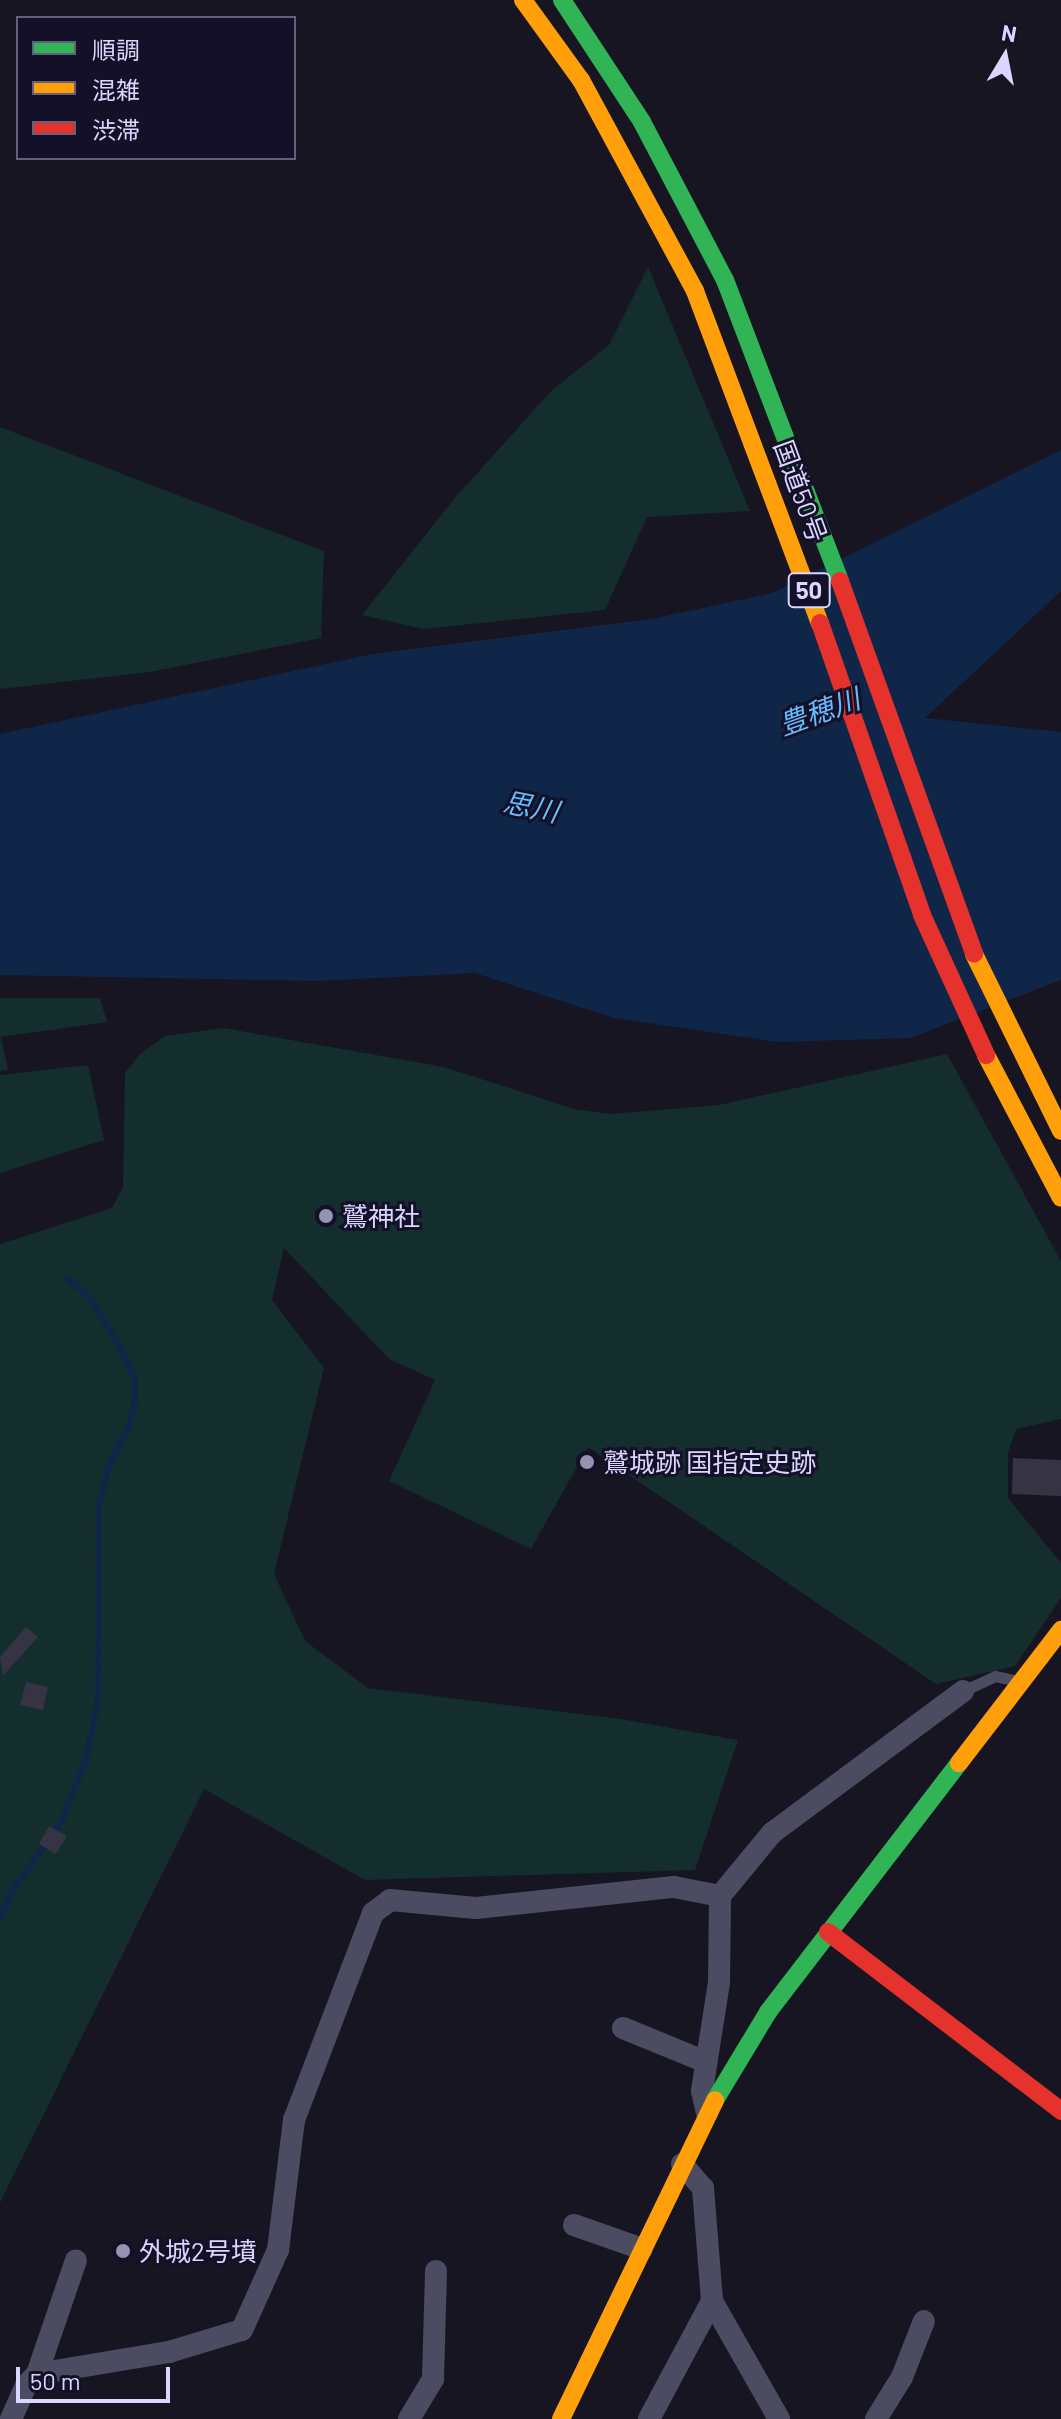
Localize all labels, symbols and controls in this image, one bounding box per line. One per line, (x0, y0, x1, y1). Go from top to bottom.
legend (16, 16, 296, 160)
north arrow (965, 16, 1045, 96)
text: N (1000, 18, 1019, 46)
text: 順調 (92, 35, 140, 64)
text: 混雑 (92, 75, 140, 104)
text: 渋滞 (92, 115, 140, 144)
street label: 国道50号 (768, 436, 834, 546)
road number: 50 (787, 570, 831, 610)
water label: 豊穂川 (774, 681, 864, 741)
water label: 思川 (500, 784, 562, 828)
place label: 鷲神社 (342, 1200, 420, 1232)
marker: 鷲神社 (317, 1207, 335, 1225)
place label: 鷲城跡 国指定史跡 (603, 1446, 816, 1478)
marker: 鷲城跡 国指定史跡 (578, 1453, 596, 1471)
place label: 外城2号墳 (139, 2235, 257, 2267)
marker: 外城2号墳 (114, 2242, 132, 2260)
scale bar (20, 2351, 174, 2401)
text: 50 m (30, 2366, 81, 2395)

